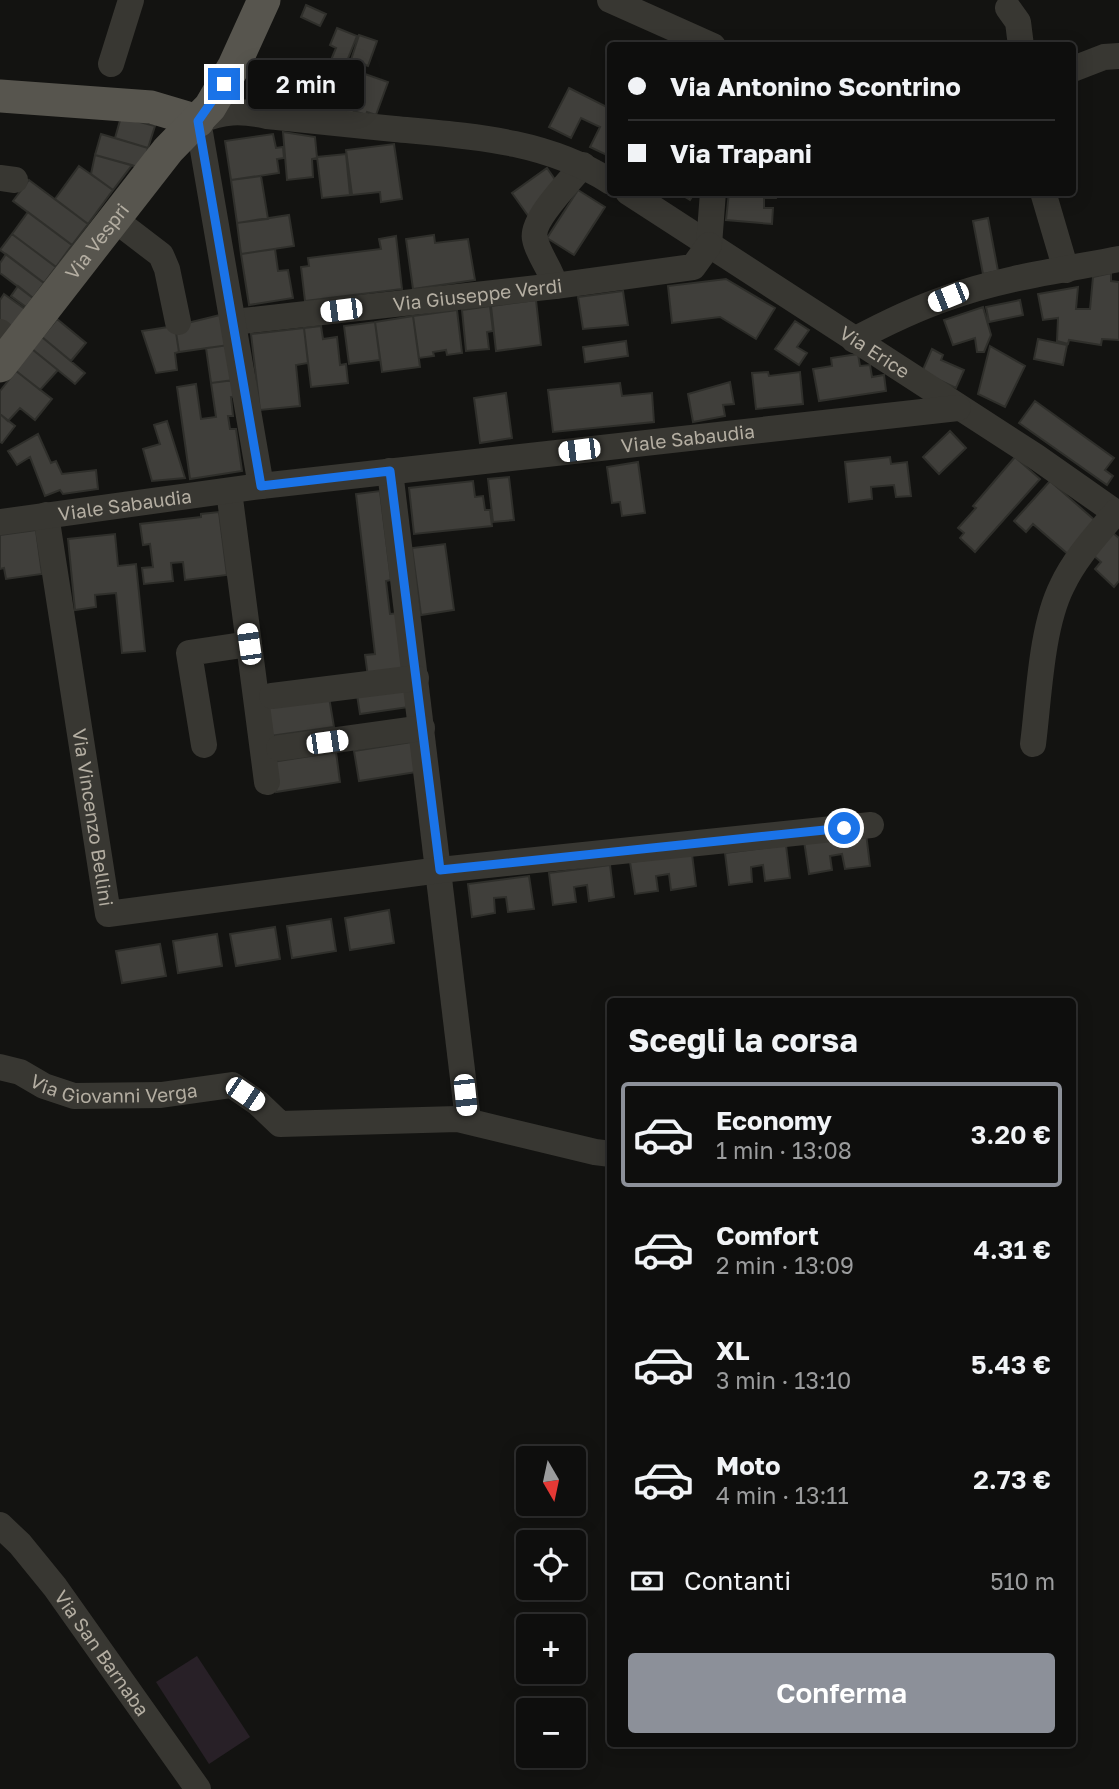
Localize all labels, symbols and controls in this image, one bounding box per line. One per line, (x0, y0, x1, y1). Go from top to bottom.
callout: 2 min (248, 60, 364, 108)
route end (208, 68, 240, 100)
text: 2 min (276, 70, 336, 98)
text: Via Antonino Scontrino (670, 71, 961, 102)
text: Via Trapani (670, 138, 812, 169)
street label: Via Vespri (60, 198, 133, 284)
street label: Via Giuseppe Verdi (392, 273, 564, 315)
car (925, 279, 972, 315)
car (319, 297, 364, 323)
street label: Via Erice (836, 320, 914, 383)
street label: Viale Sabaudia (620, 419, 756, 457)
car (557, 437, 602, 463)
street label: Viale Sabaudia (56, 484, 193, 525)
car (236, 622, 263, 666)
street label: Via Vincenzo Bellini (68, 727, 119, 908)
car (305, 729, 350, 755)
route start (828, 812, 860, 844)
text: Scegli la corsa (628, 1021, 858, 1059)
street label: Via Giovanni Verga (26, 1069, 199, 1107)
car (453, 1073, 478, 1117)
car (222, 1074, 269, 1114)
icon: car (632, 1103, 695, 1166)
text: Economy (716, 1105, 832, 1136)
text: 3.20 € (971, 1119, 1051, 1150)
text: 1 min · 13:08 (716, 1136, 852, 1164)
icon: car (632, 1218, 695, 1281)
text: Comfort (716, 1220, 819, 1251)
text: 4.31 € (973, 1234, 1051, 1265)
text: 2 min · 13:09 (716, 1251, 854, 1279)
icon: car (632, 1333, 695, 1396)
text: XL (716, 1335, 750, 1366)
text: 5.43 € (971, 1349, 1051, 1380)
text: 3 min · 13:10 (716, 1366, 851, 1394)
north arrow (516, 1446, 586, 1516)
map controls (516, 1446, 586, 1768)
icon: car (632, 1448, 695, 1511)
text: Moto (716, 1450, 781, 1481)
text: 2.73 € (973, 1464, 1051, 1495)
text: 4 min · 13:11 (716, 1481, 849, 1509)
button: locate (516, 1530, 586, 1600)
icon: cash (628, 1562, 666, 1600)
text: Contanti (684, 1565, 791, 1596)
text: 510 m (990, 1567, 1055, 1595)
street label: Via San Barnaba (50, 1586, 154, 1720)
button: + (516, 1614, 586, 1684)
button: Conferma (628, 1653, 1055, 1733)
button: − (516, 1698, 586, 1768)

